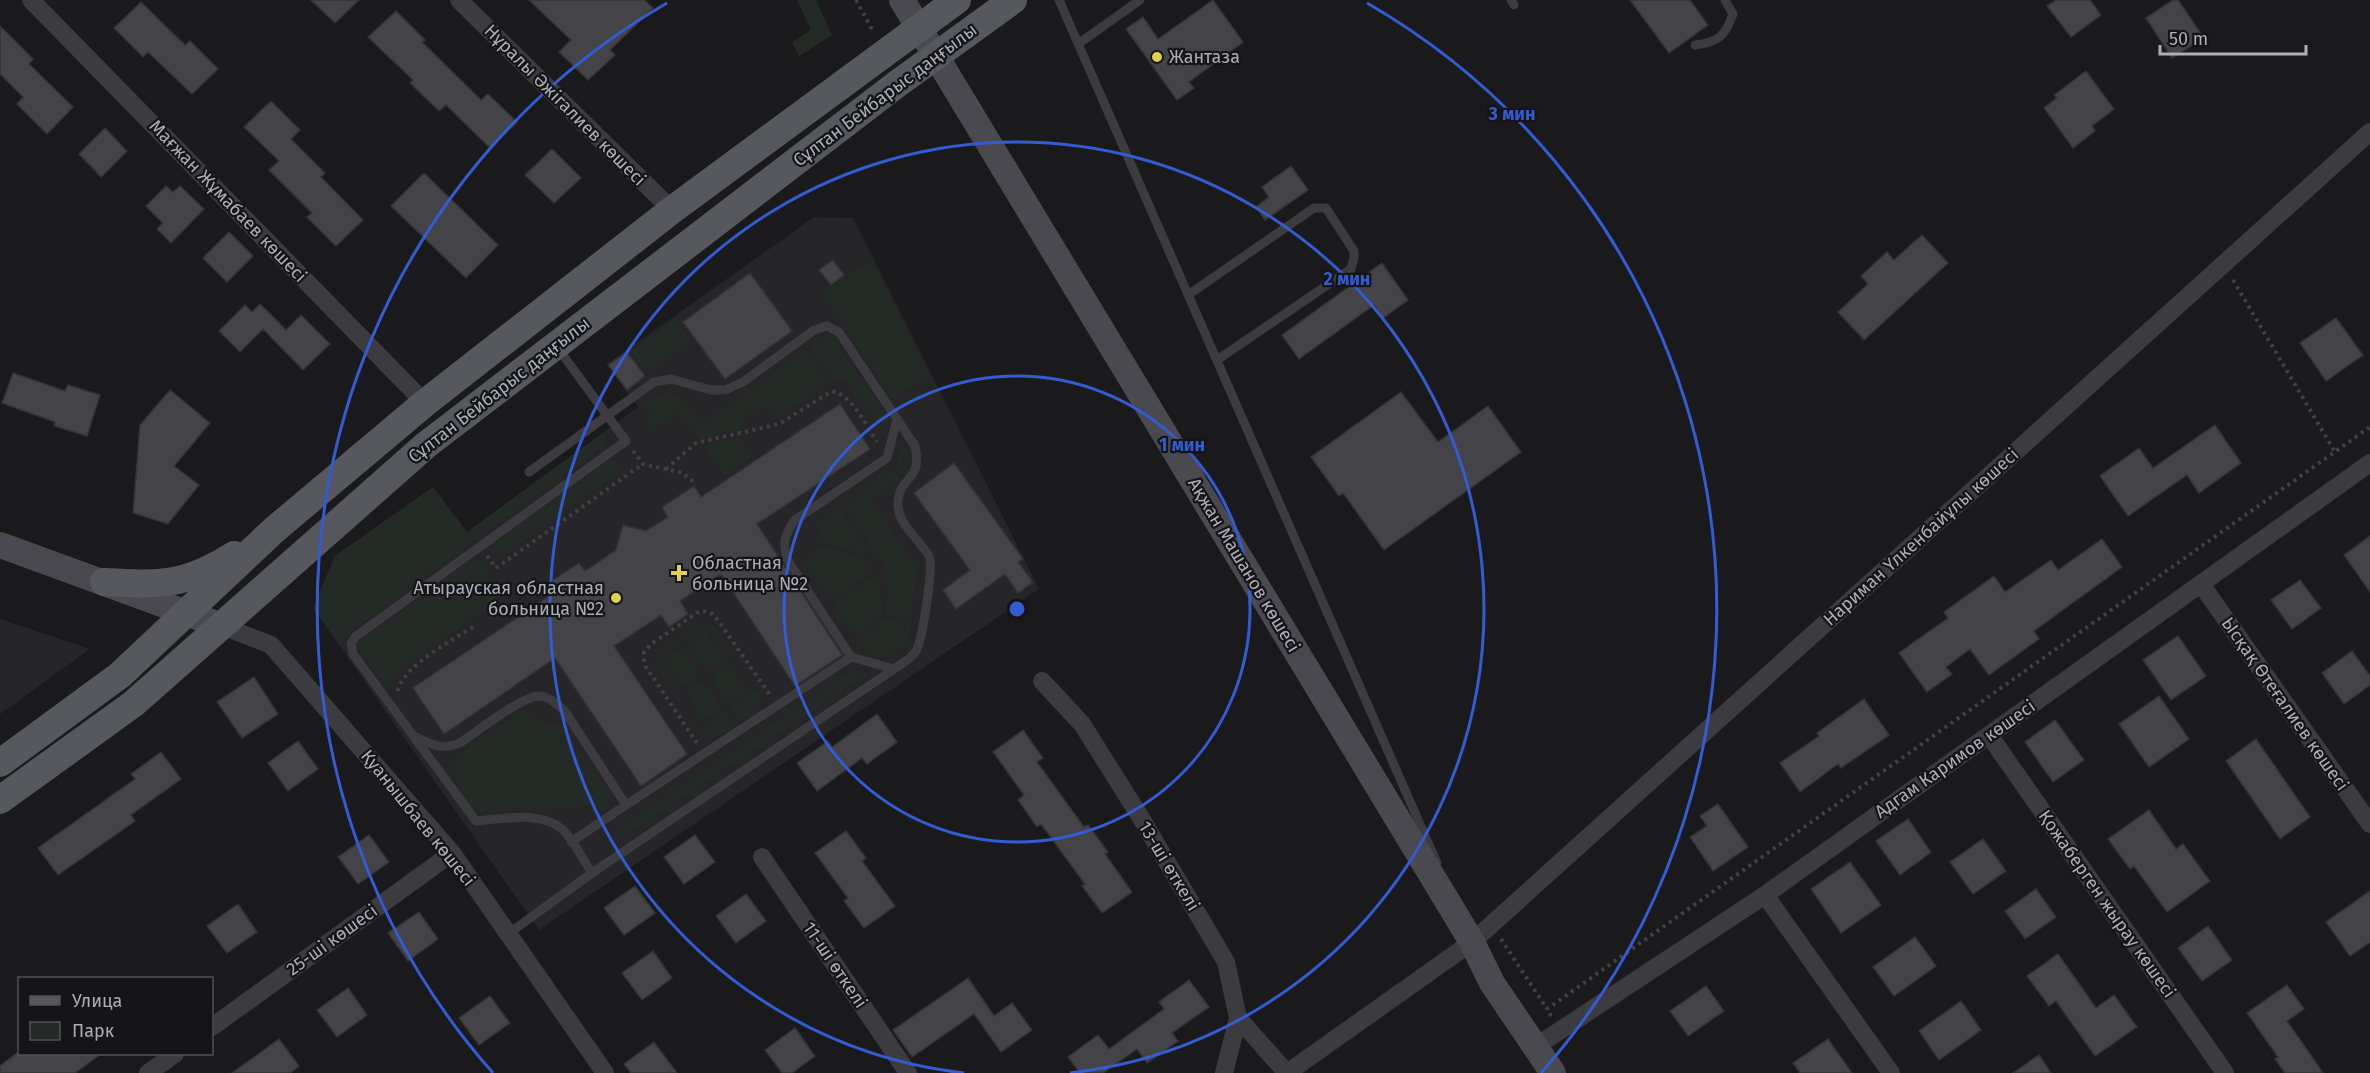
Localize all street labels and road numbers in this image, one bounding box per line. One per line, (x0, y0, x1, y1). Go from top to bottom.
street label: Сұлтан Бейбарыс даңғылы (789, 19, 981, 171)
street label: Нұралы Әжiгалиев көшесi (480, 20, 650, 190)
street label: Мағжан Жұмабаев көшесі (145, 115, 311, 287)
street label: Сұлтан Бейбарыс даңғылы (404, 312, 594, 468)
street label: Нариман Үлкенбайұлы көшесі (1819, 443, 2023, 631)
street label: Ақжан Машанов көшесі (1183, 474, 1305, 656)
street label: Ысқақ Өтеғалиев көшесі (2217, 613, 2353, 795)
street label: Адгам Каримов көшесі (1871, 695, 2039, 823)
street label: Қуанышбаев көшесі (356, 745, 480, 891)
street label: Қожаберген жырау көшесі (2034, 806, 2180, 1002)
street label: 13-ші өткелі (1134, 817, 1204, 915)
street label: 25-ші көшесі (282, 900, 382, 980)
street label: 11-ші өткелі (798, 918, 872, 1012)

